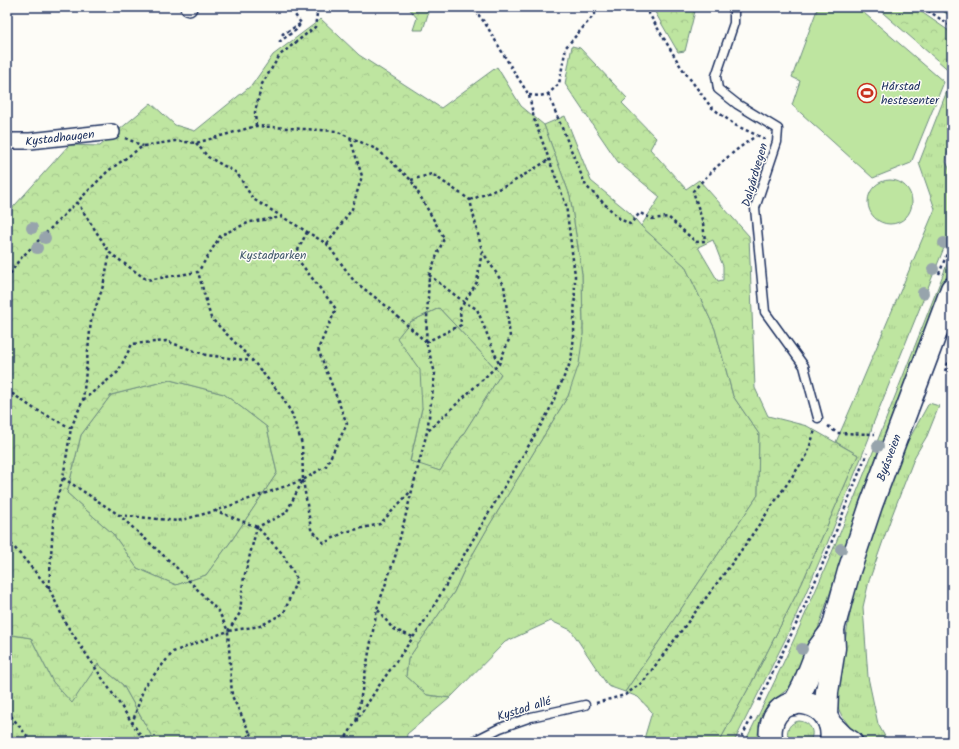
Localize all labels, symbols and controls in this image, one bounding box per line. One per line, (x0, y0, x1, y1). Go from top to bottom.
place label: Hårstad hestesenter (881, 77, 940, 110)
sports icon: Hårstad hestesenter (856, 82, 878, 104)
street label: Kystadhaugen (25, 124, 95, 151)
street label: Dalgårdvegen (737, 141, 773, 209)
park label: Kystadparken (240, 246, 306, 265)
street label: Byåsveien (871, 431, 906, 484)
street label: Kystad allé (495, 692, 554, 726)

